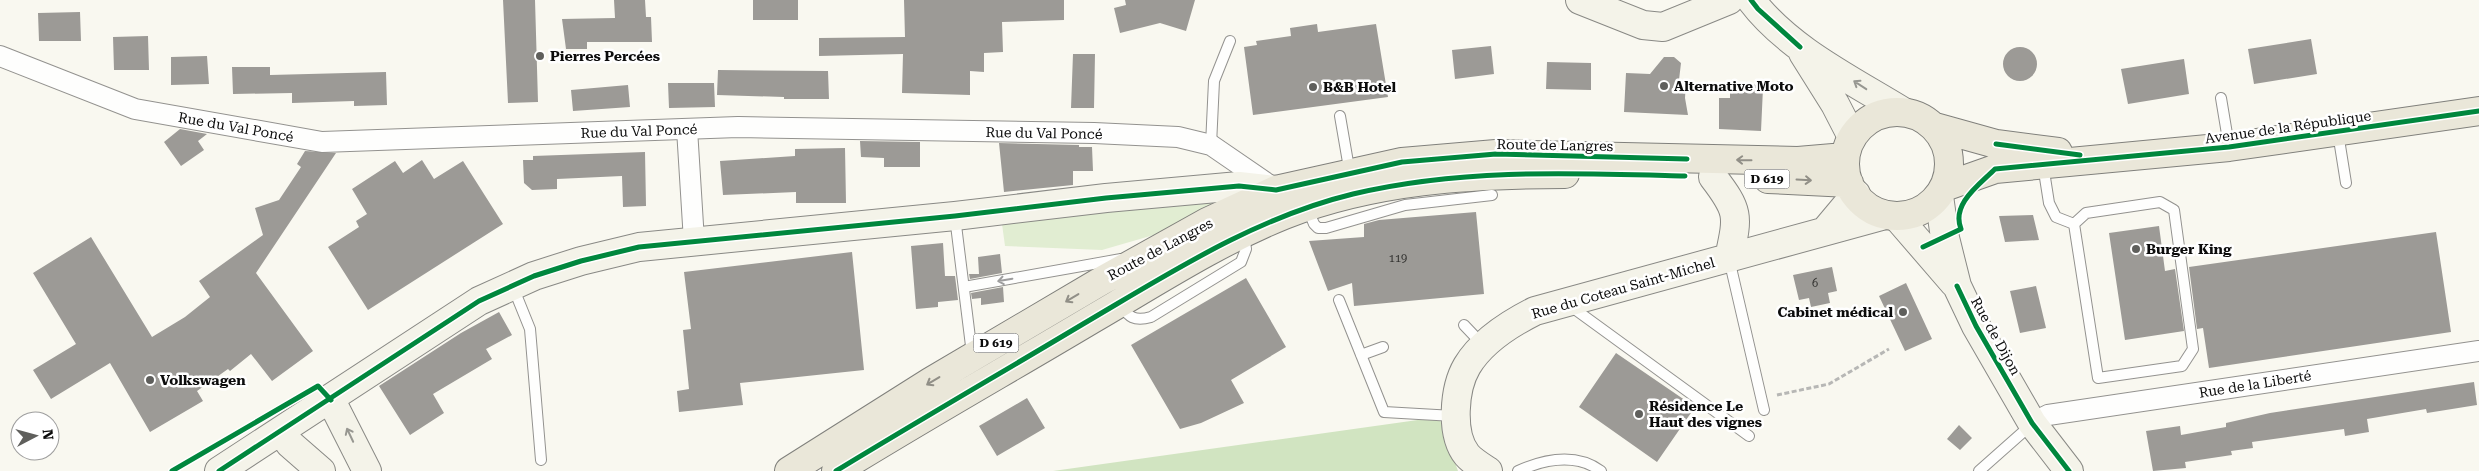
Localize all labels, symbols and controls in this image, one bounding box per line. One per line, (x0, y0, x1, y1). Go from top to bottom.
place label: Pierres Percées (550, 48, 660, 64)
marker: Pierres Percées (534, 50, 546, 62)
place label: Alternative Moto (1674, 78, 1794, 94)
place label: B&B Hotel (1323, 79, 1397, 95)
marker: Alternative Moto (1658, 80, 1670, 92)
one-way arrow (1854, 80, 1868, 90)
marker: B&B Hotel (1307, 81, 1319, 93)
street label: Avenue de la République (2204, 107, 2372, 147)
street label: Rue du Val Poncé (177, 109, 295, 145)
street label: Rue du Val Poncé (580, 121, 698, 141)
street label: Rue du Val Poncé (985, 124, 1103, 142)
street label: Route de Langres (1497, 136, 1614, 154)
one-way arrow (1736, 155, 1752, 165)
road number: D 619 (1744, 170, 1790, 188)
one-way arrow (1796, 176, 1812, 185)
street label: Route de Langres (1105, 214, 1216, 283)
place label: Burger King (2146, 241, 2232, 257)
marker: Burger King (2130, 243, 2142, 255)
house number: 119 (1389, 252, 1407, 265)
street label: Rue du Coteau Saint-Michel (1530, 254, 1717, 322)
one-way arrow (997, 275, 1013, 285)
house number: 6 (1812, 277, 1818, 290)
one-way arrow (1066, 293, 1080, 303)
street label: Rue de Dijon (1968, 294, 2024, 378)
place label: Cabinet médical (1777, 304, 1893, 320)
marker: Cabinet médical (1897, 306, 1909, 318)
road number: D 619 (974, 333, 1018, 352)
street label: Rue de la Liberté (2198, 367, 2313, 401)
place label: Volkswagen (160, 372, 246, 388)
marker: Volkswagen (144, 374, 156, 386)
one-way arrow (926, 376, 940, 386)
place label: Résidence Le Haut des vignes (1649, 398, 1762, 430)
marker: Résidence Le Haut des vignes (1633, 408, 1645, 420)
north arrow (10, 411, 60, 461)
text: N (39, 428, 56, 441)
one-way arrow (344, 428, 354, 443)

